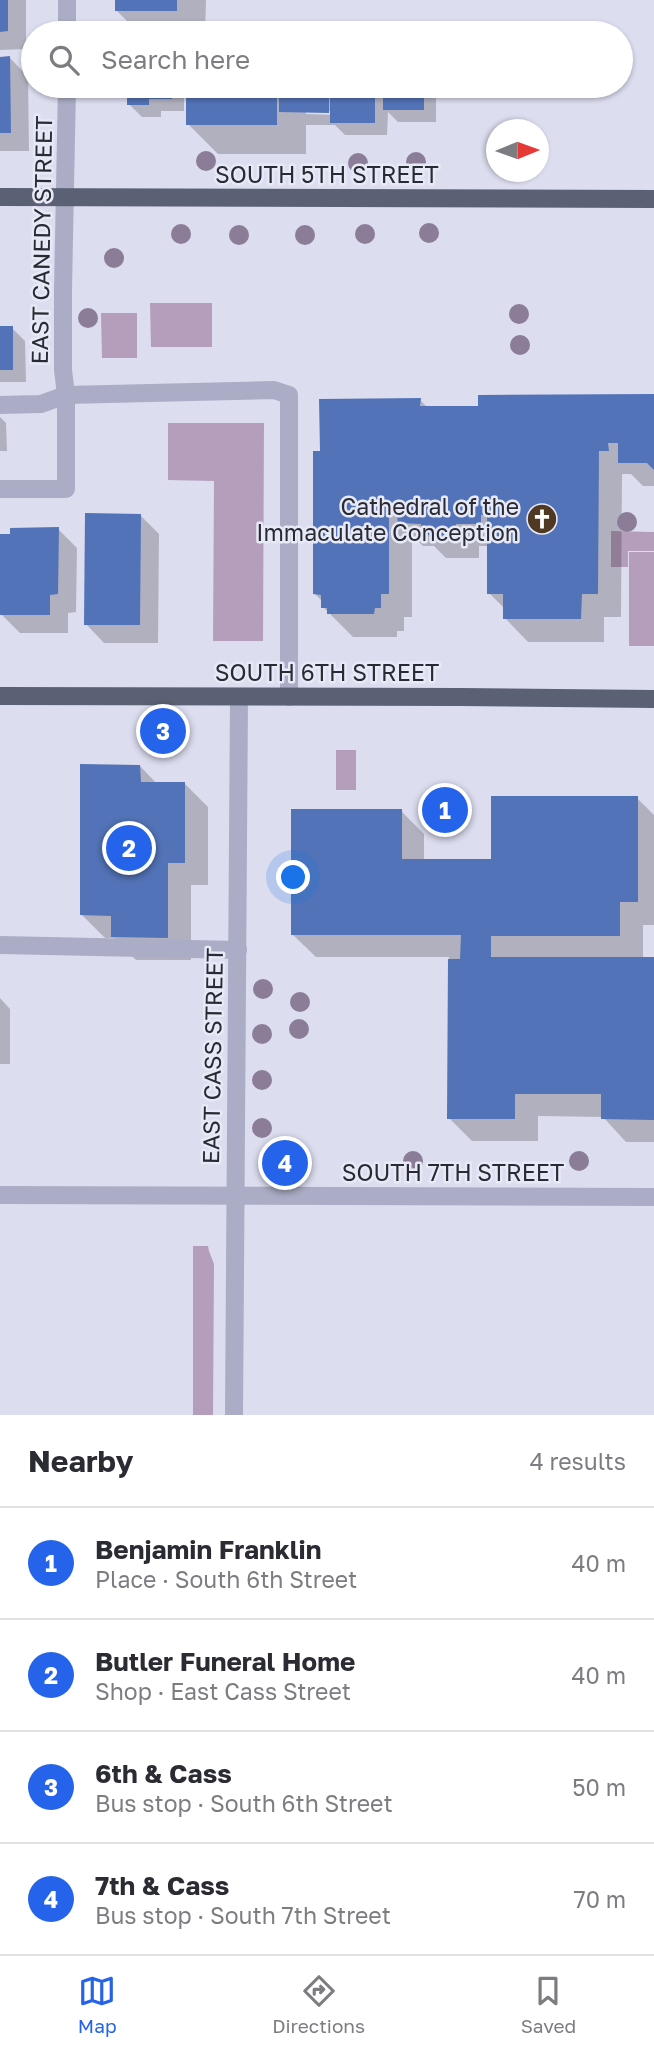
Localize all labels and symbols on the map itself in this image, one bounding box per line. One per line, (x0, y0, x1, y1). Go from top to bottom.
street label: EAST CANEDY STREET (25, 115, 57, 365)
north arrow (486, 119, 549, 182)
street label: SOUTH 5TH STREET (215, 160, 439, 188)
place label: Cathedral of the Immaculate Conception (256, 492, 519, 546)
church icon: Cathedral of the Immaculate Conception (525, 502, 559, 536)
street label: SOUTH 6TH STREET (215, 658, 439, 686)
pin: 3 (140, 705, 186, 757)
pin: 1 (422, 784, 468, 836)
pin: 2 (106, 822, 152, 874)
your location (276, 860, 310, 894)
street label: EAST CASS STREET (196, 948, 228, 1164)
pin: 4 (262, 1137, 308, 1189)
street label: SOUTH 7TH STREET (342, 1158, 564, 1186)

